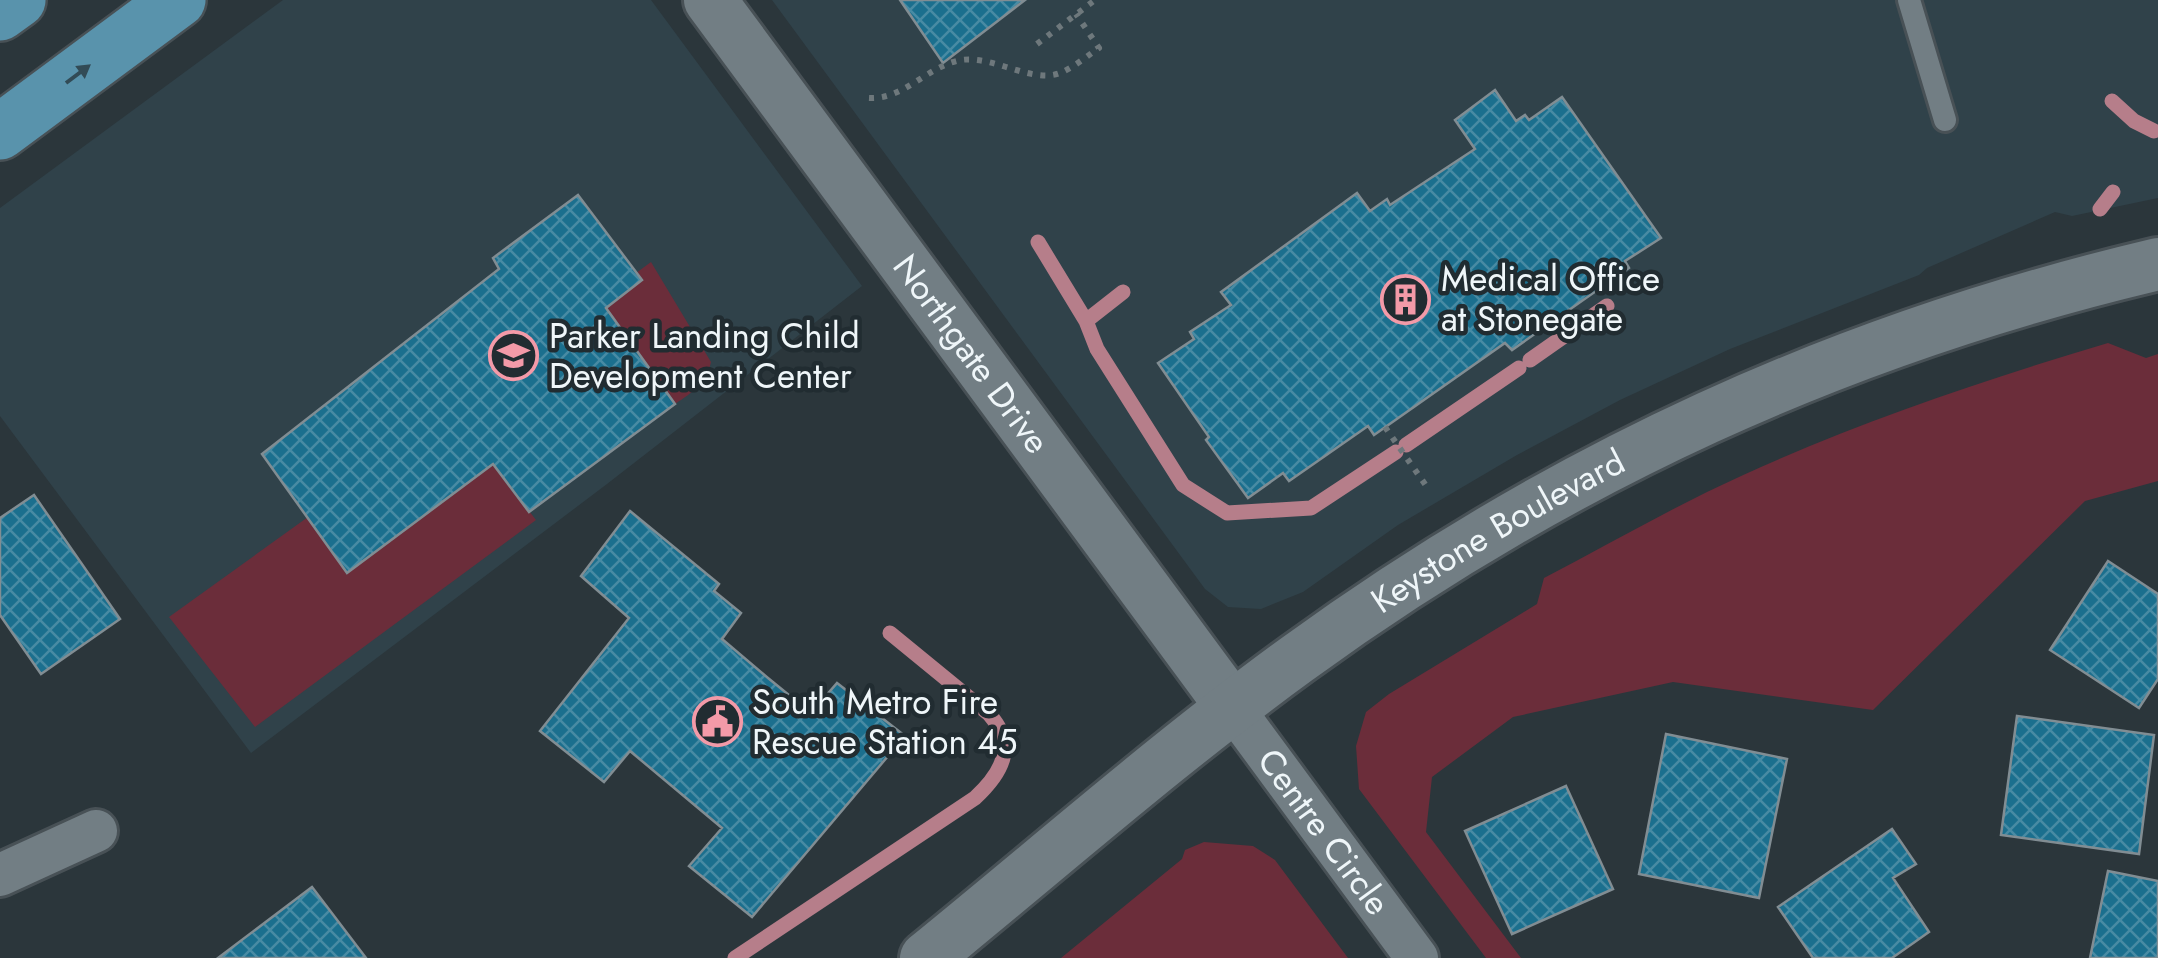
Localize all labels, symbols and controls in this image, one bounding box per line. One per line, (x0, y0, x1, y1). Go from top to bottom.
one-way arrow (65, 64, 91, 84)
street label: Northgate Drive (881, 244, 1062, 464)
place label: Medical Office at Stonegate (1441, 254, 1660, 344)
building icon: Medical Office at Stonegate (1380, 273, 1432, 325)
place label: Parker Landing Child Development Center (549, 311, 860, 401)
school or university icon: Parker Landing Child Development Center (488, 330, 540, 382)
street label: Keystone Boulevard (1361, 437, 1633, 625)
place label: South Metro Fire Rescue Station 45 (752, 677, 1017, 767)
public building icon: South Metro Fire Rescue Station 45 (691, 696, 743, 748)
street label: Centre Circle (1246, 738, 1402, 926)

